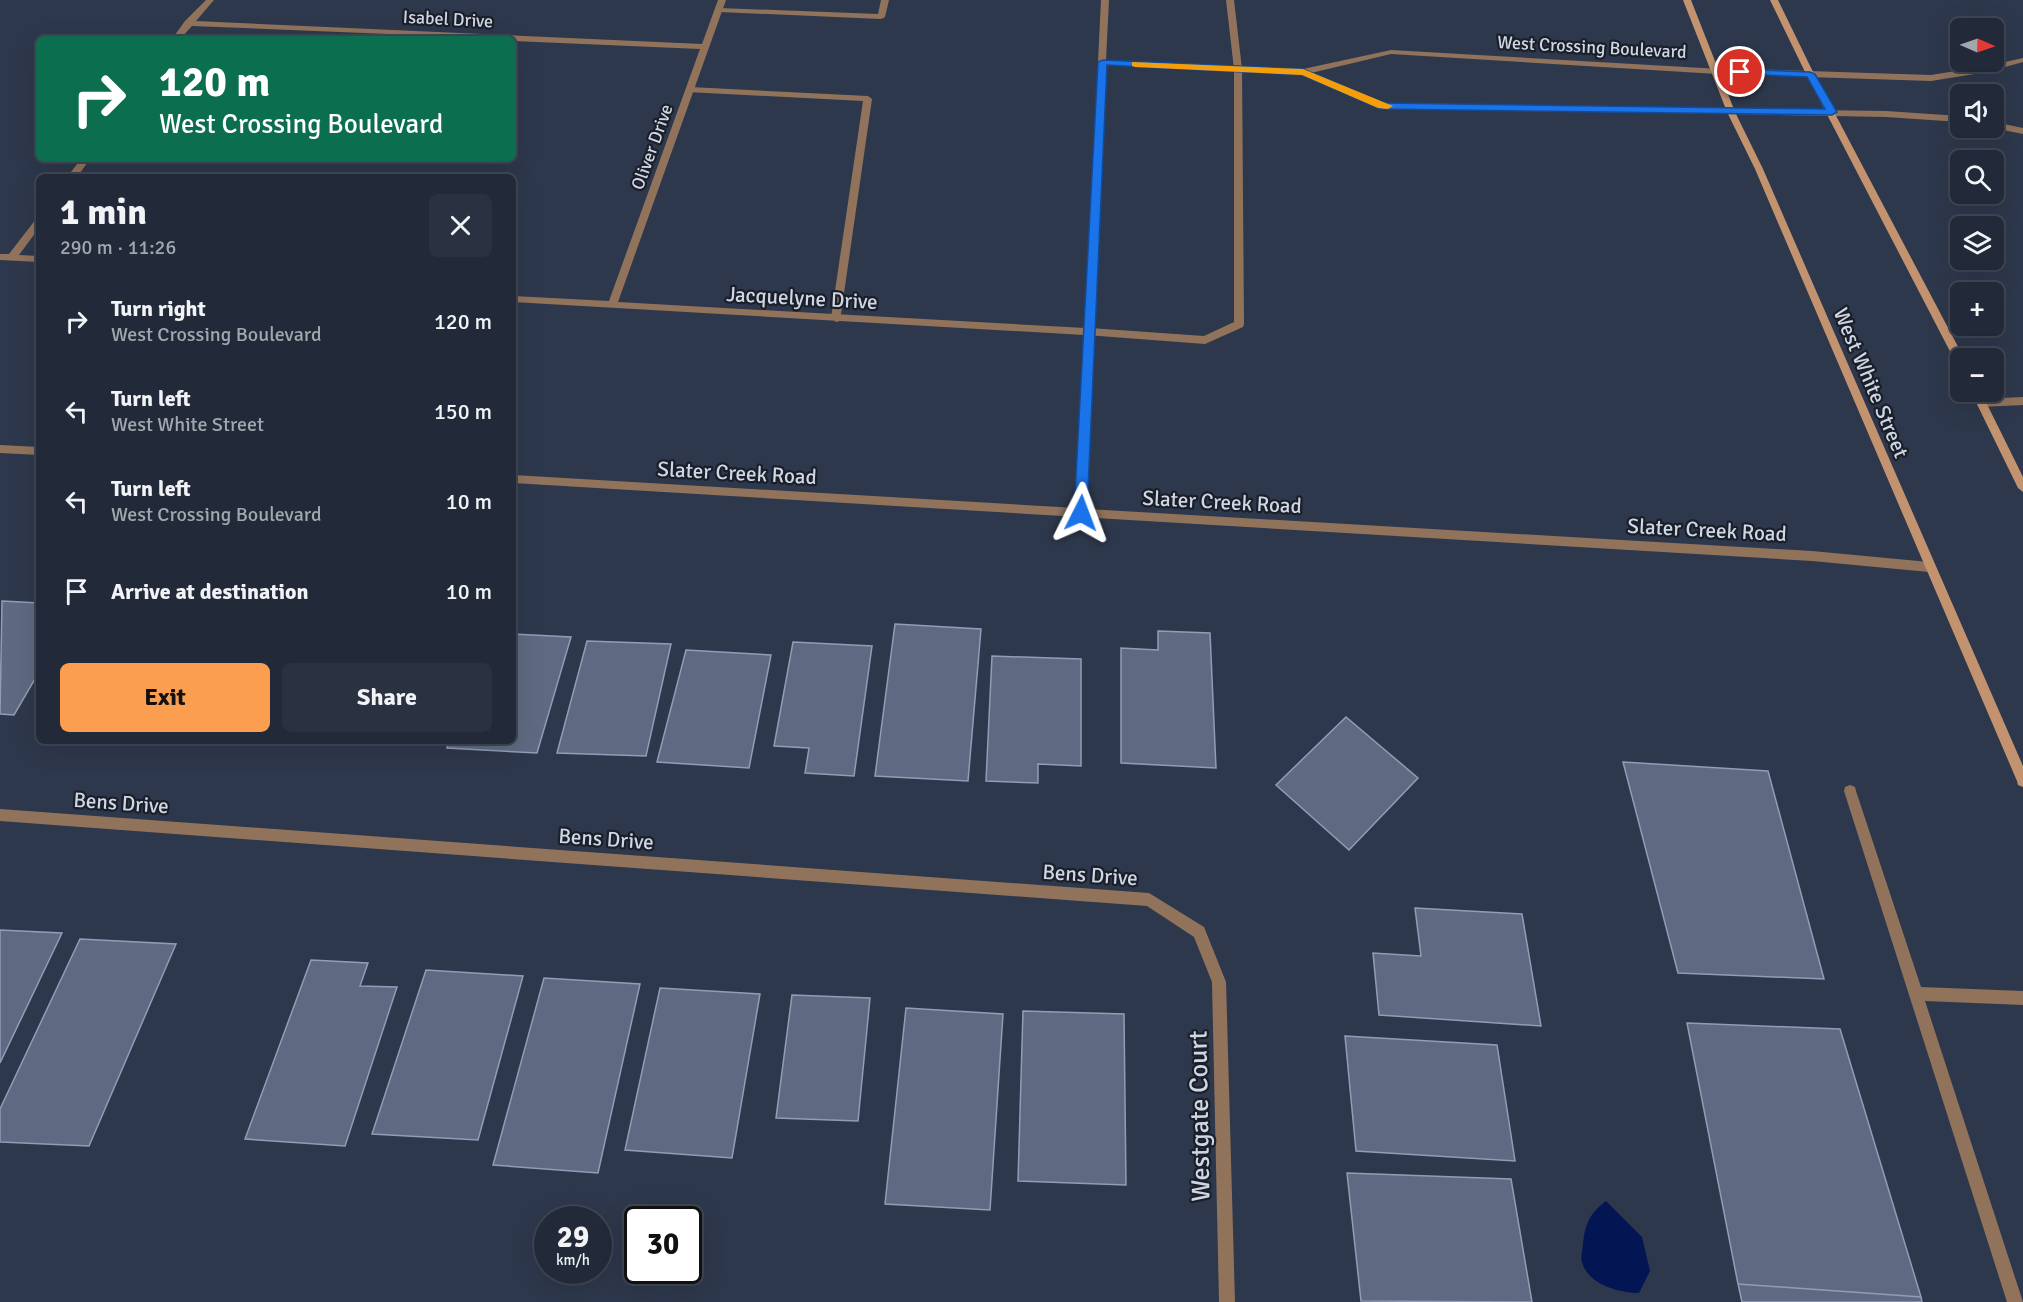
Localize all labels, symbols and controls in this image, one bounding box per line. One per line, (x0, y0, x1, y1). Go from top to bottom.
street label: Isabel Drive (402, 6, 494, 32)
north arrow (1950, 18, 2004, 72)
map controls (1950, 18, 2004, 402)
street label: West Crossing Boulevard (1497, 31, 1687, 63)
pin (1714, 46, 1765, 97)
icon: arrive (1723, 55, 1756, 88)
text: 120 m (159, 57, 270, 108)
icon: right (60, 60, 138, 138)
button: sound (1950, 84, 2004, 138)
street label: Oliver Drive (626, 101, 678, 193)
text: West Crossing Boulevard (159, 108, 443, 141)
button: search (1950, 150, 2004, 204)
text: 1 min (60, 190, 147, 235)
button: close (429, 194, 492, 257)
button: layers (1950, 216, 2004, 270)
text: 290 m · 11:26 (60, 235, 176, 260)
street label: Jacquelyne Drive (726, 281, 878, 315)
button: + (1950, 282, 2004, 336)
text: Turn right (111, 295, 206, 322)
street label: West White Street (1828, 304, 1914, 462)
icon: right (60, 305, 93, 338)
text: 120 m (434, 308, 492, 335)
text: West Crossing Boulevard (111, 322, 322, 347)
button: − (1950, 348, 2004, 402)
text: Turn left (111, 385, 191, 412)
icon: left (60, 395, 93, 428)
text: 150 m (434, 398, 492, 425)
text: West White Street (111, 412, 264, 437)
street label: Slater Creek Road (657, 456, 817, 490)
text: Turn left (111, 475, 191, 502)
position arrow (1049, 481, 1113, 545)
icon: left (60, 485, 93, 518)
street label: Slater Creek Road (1142, 485, 1302, 519)
text: 10 m (446, 488, 492, 515)
text: West Crossing Boulevard (111, 502, 322, 527)
street label: Slater Creek Road (1627, 513, 1787, 547)
icon: arrive (60, 575, 93, 608)
text: Arrive at destination (111, 578, 308, 605)
text: 10 m (446, 578, 492, 605)
button: Exit (60, 663, 270, 732)
button: Share (282, 663, 492, 732)
street label: Bens Drive (72, 787, 170, 819)
street label: Bens Drive (557, 823, 655, 855)
street label: Bens Drive (1041, 859, 1139, 891)
street label: Westgate Court (1183, 1030, 1217, 1202)
speed limit sign: 30 (624, 1206, 702, 1284)
text: 29 (557, 1219, 589, 1256)
text: km/h (556, 1251, 590, 1269)

